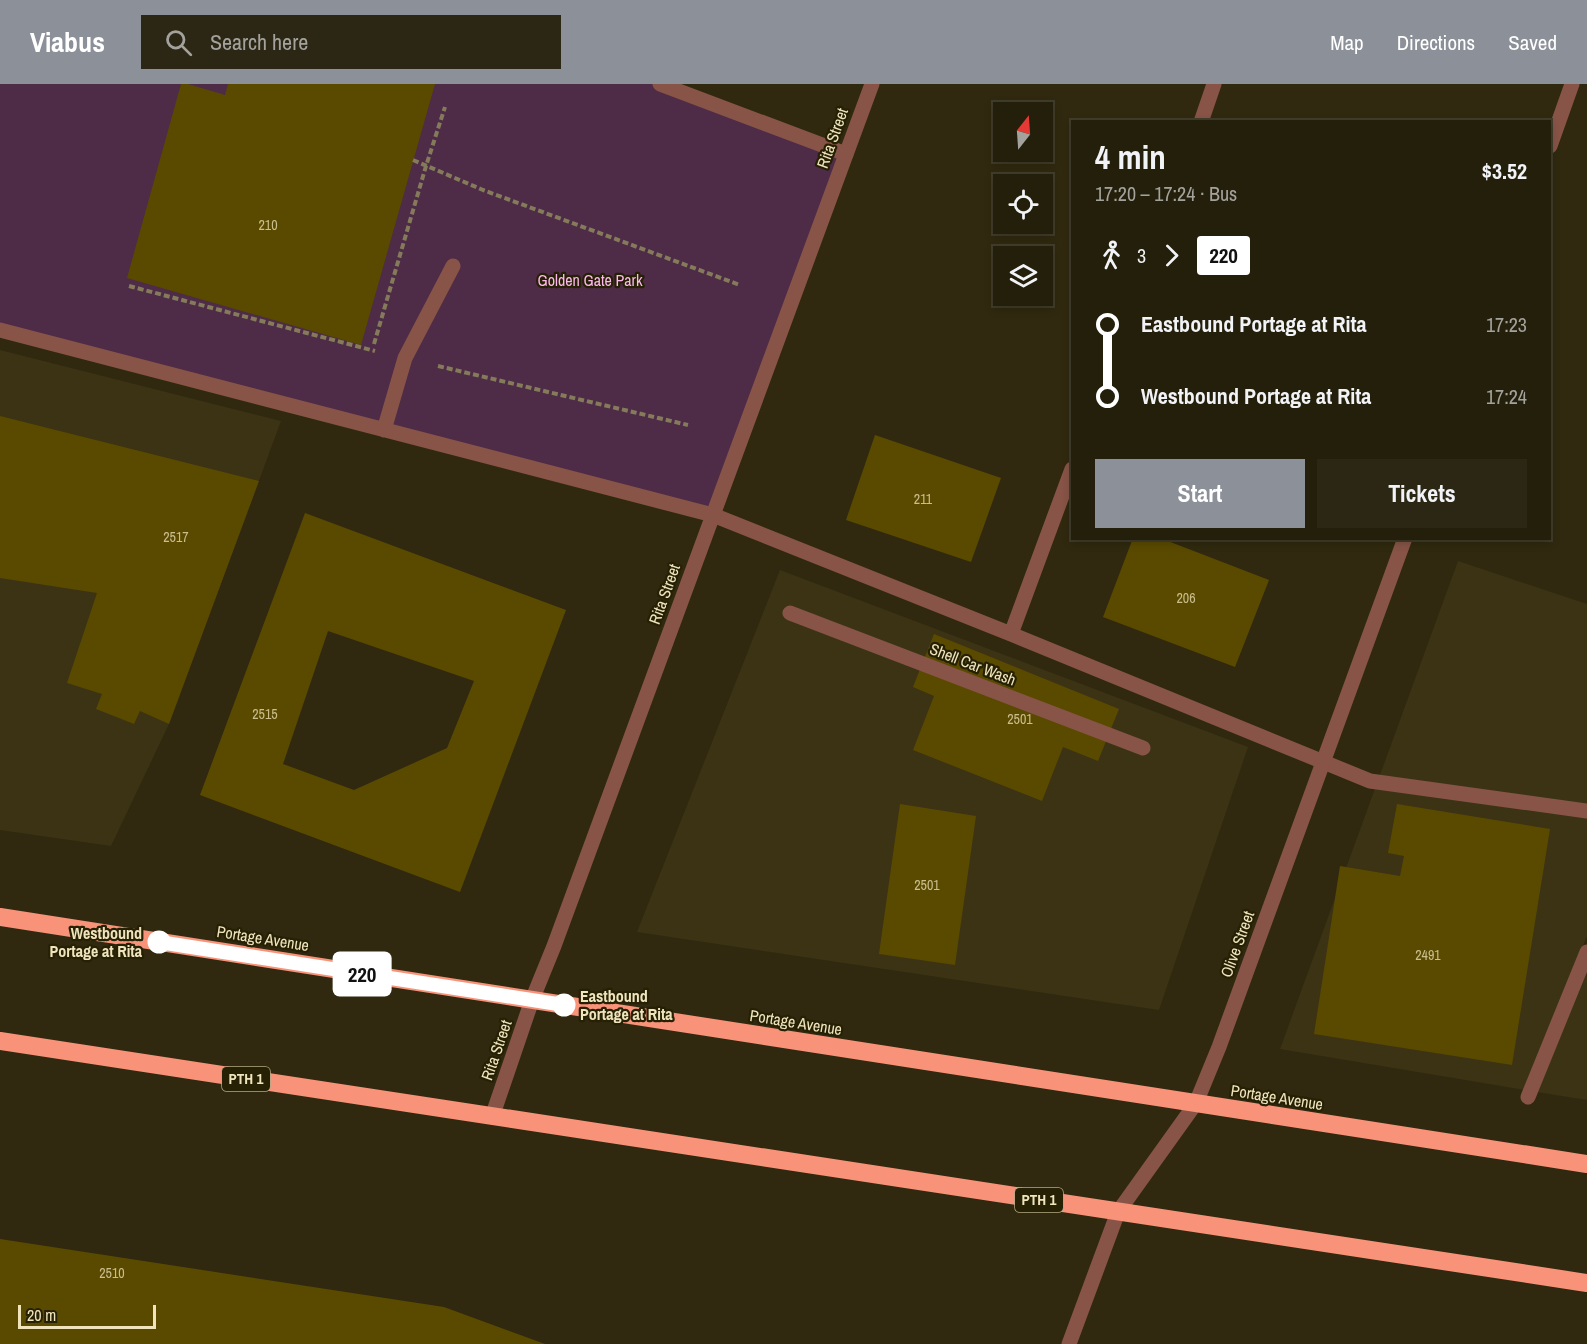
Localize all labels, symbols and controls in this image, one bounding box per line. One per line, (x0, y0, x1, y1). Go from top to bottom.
search box (141, 15, 561, 69)
text: Viabus (30, 23, 105, 61)
icon: search (162, 26, 195, 59)
text: Search here (210, 27, 308, 57)
text: Map (1330, 28, 1364, 57)
text: Directions (1397, 28, 1475, 57)
text: Saved (1508, 28, 1557, 57)
north arrow (993, 102, 1053, 162)
map controls (993, 102, 1053, 306)
street label: Rita Street (811, 104, 853, 171)
text: 4 min (1095, 135, 1166, 179)
text: $3.52 (1482, 156, 1527, 186)
button: locate (993, 174, 1053, 234)
text: 17:20 – 17:24 · Bus (1095, 180, 1237, 207)
house number: 210 (258, 216, 278, 234)
icon: walk (1095, 239, 1128, 272)
icon: forward (1155, 239, 1188, 272)
text: 220 (1209, 241, 1238, 270)
text: 3 (1137, 242, 1146, 269)
button: layers (993, 246, 1053, 306)
park label: Golden Gate Park (537, 269, 643, 291)
text: Eastbound Portage at Rita (1141, 309, 1367, 339)
text: 17:23 (1486, 311, 1527, 338)
text: Westbound Portage at Rita (1141, 381, 1371, 411)
text: 17:24 (1486, 383, 1527, 410)
button: Start (1095, 459, 1305, 528)
button: Tickets (1317, 459, 1527, 528)
house number: 211 (914, 490, 933, 508)
house number: 2517 (163, 528, 189, 546)
street label: Rita Street (643, 560, 685, 627)
house number: 206 (1176, 589, 1196, 607)
street label: Shell Car Wash (927, 637, 1019, 691)
house number: 2515 (252, 705, 278, 723)
house number: 2501 (1007, 710, 1033, 728)
house number: 2501 (914, 876, 940, 894)
street label: Olive Street (1215, 907, 1259, 980)
street label: Portage Avenue (215, 920, 311, 956)
place label: Westbound Portage at Rita (49, 922, 143, 962)
marker: Westbound Portage at Rita (148, 931, 170, 953)
house number: 2491 (1415, 946, 1441, 964)
line badge: 220 (328, 954, 397, 994)
text: 220 (348, 960, 376, 989)
place label: Eastbound Portage at Rita (580, 985, 673, 1025)
marker: Eastbound Portage at Rita (553, 994, 575, 1016)
street label: Portage Avenue (748, 1004, 844, 1040)
street label: Rita Street (475, 1016, 517, 1083)
road number: PTH 1 (222, 1067, 270, 1091)
street label: Portage Avenue (1229, 1079, 1325, 1115)
road number: PTH 1 (1015, 1188, 1063, 1212)
house number: 2510 (99, 1264, 125, 1282)
scale bar (18, 1302, 156, 1330)
text: 20 m (27, 1304, 56, 1326)

